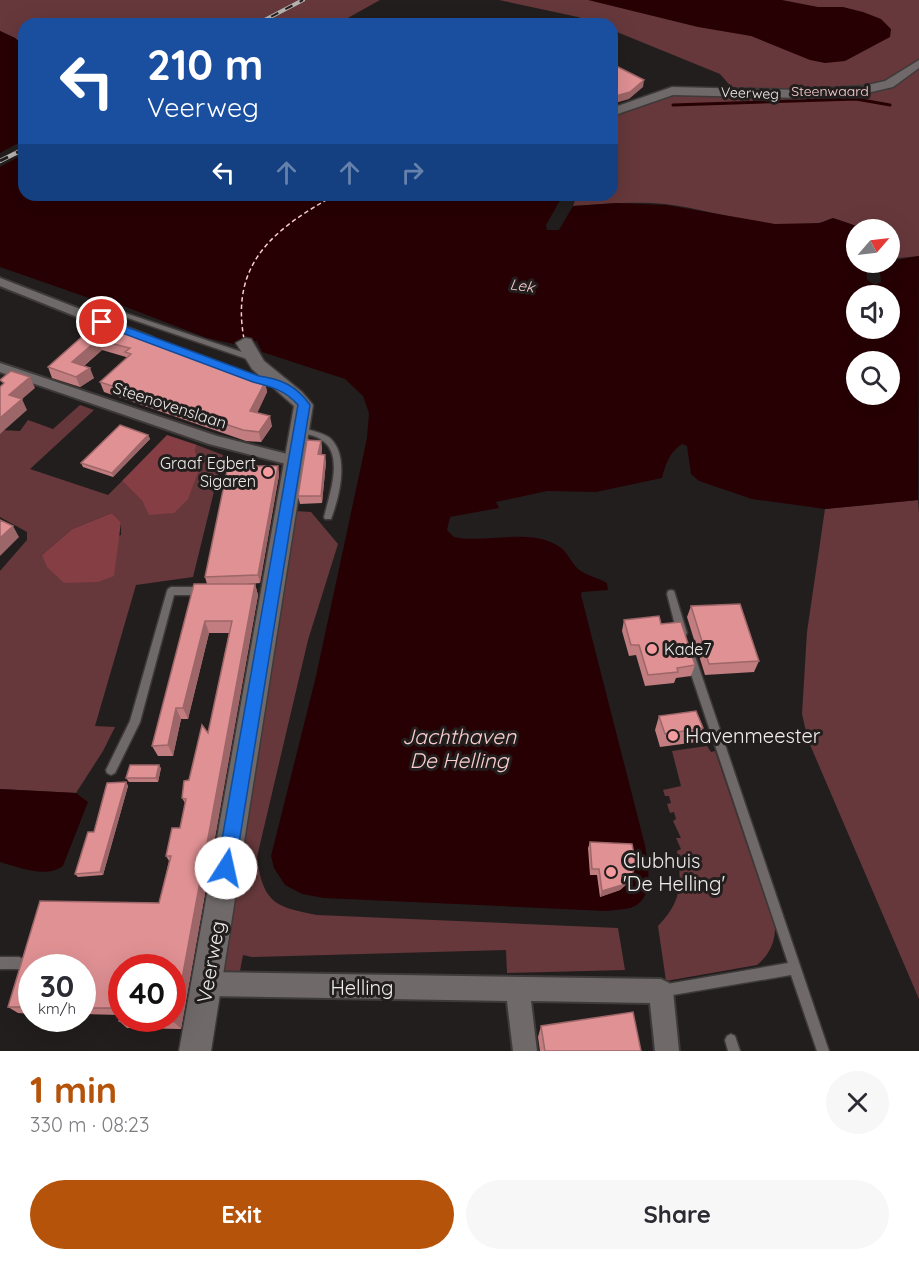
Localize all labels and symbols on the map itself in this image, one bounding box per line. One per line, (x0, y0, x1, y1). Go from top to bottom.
park label: Steenwaard (791, 82, 869, 100)
street label: Veerweg (721, 83, 779, 103)
north arrow (846, 219, 900, 273)
water label: Lek (509, 274, 537, 297)
pin (76, 296, 127, 347)
street label: Steenovenslaan (111, 377, 229, 433)
place label: Graaf Egbert Sigaren (160, 453, 256, 491)
marker: Graaf Egbert Sigaren (261, 465, 275, 479)
place label: Kade7 (664, 639, 711, 659)
marker: Kade7 (645, 642, 659, 656)
water label: Jachthaven De Helling (402, 723, 517, 773)
place label: Havenmeester (685, 723, 821, 748)
marker: Havenmeester (666, 729, 680, 743)
position arrow (194, 836, 258, 900)
place label: Clubhuis 'De Helling' (623, 848, 725, 896)
marker: Clubhuis 'De Helling' (604, 865, 618, 879)
street label: Veerweg (191, 919, 230, 1005)
speed limit sign: 40 (108, 954, 186, 1032)
street label: Helling (330, 975, 394, 1000)

